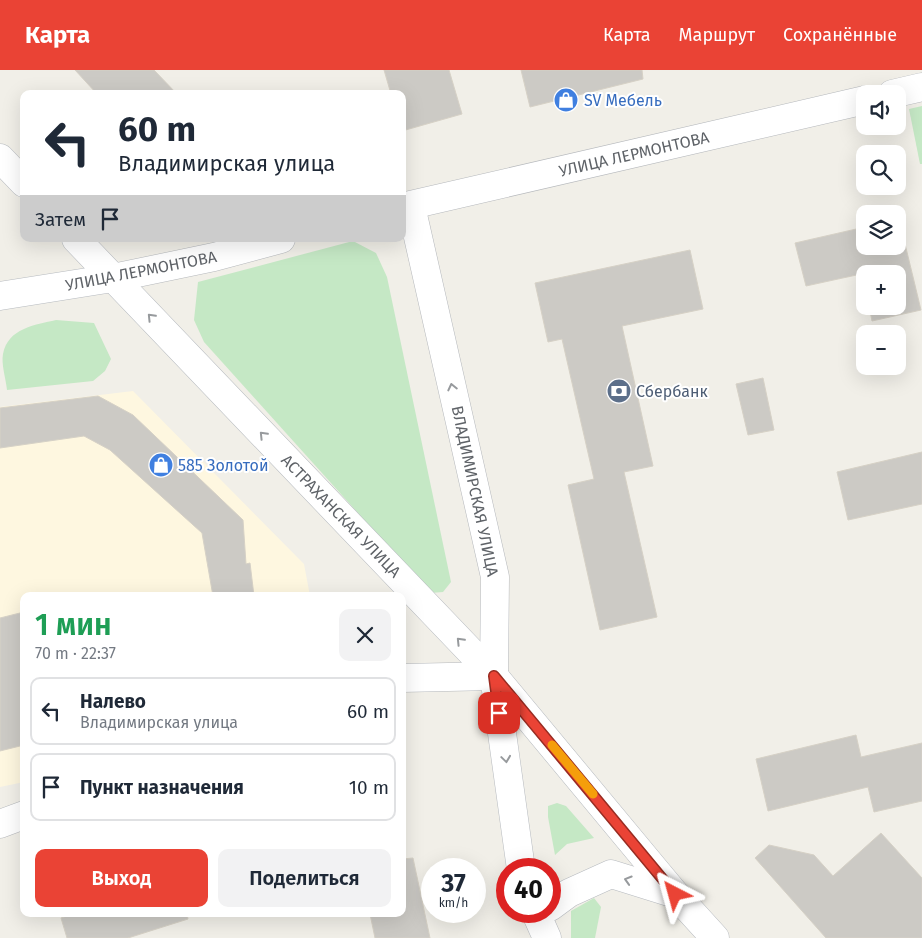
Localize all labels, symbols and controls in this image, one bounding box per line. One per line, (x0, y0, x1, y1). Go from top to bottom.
text: Карта (25, 21, 90, 49)
text: Карта (603, 24, 651, 46)
text: Маршрут (679, 24, 755, 46)
text: Сохранённые (783, 24, 897, 46)
map controls (856, 85, 906, 375)
button: sound (856, 85, 906, 135)
shop icon: SV Мебель (553, 87, 579, 113)
place label: SV Мебель (584, 91, 662, 110)
text: 60 m (118, 108, 196, 150)
icon: left (35, 110, 100, 175)
street label: УЛИЦА ЛЕРМОНТОВА (557, 127, 712, 181)
button: search (856, 145, 906, 195)
text: Владимирская улица (118, 150, 335, 177)
icon: arrive (96, 205, 124, 233)
button: layers (856, 205, 906, 255)
text: Затем (35, 208, 86, 231)
street label: УЛИЦА ЛЕРМОНТОВА (64, 247, 219, 295)
button: + (856, 265, 906, 315)
one-way arrow (148, 314, 157, 323)
button: − (856, 325, 906, 375)
bank icon: Сбербанк (606, 378, 632, 404)
one-way arrow (447, 382, 458, 391)
place label: Сбербанк (636, 382, 708, 401)
street label: ВЛАДИМИРСКАЯ УЛИЦА (448, 404, 503, 579)
one-way arrow (260, 431, 269, 440)
street label: АСТРАХАНСКАЯ УЛИЦА (277, 451, 405, 582)
shop icon: 585 Золотой (148, 452, 174, 478)
place label: 585 Золотой (178, 456, 269, 475)
text: 1 мин (35, 607, 112, 643)
button: close (339, 609, 391, 661)
one-way arrow (457, 637, 466, 646)
text: 70 m · 22:37 (35, 644, 116, 663)
text: Налево (80, 690, 146, 713)
pin (478, 692, 520, 734)
icon: left (37, 697, 65, 725)
icon: arrive (485, 699, 513, 727)
text: 60 m (347, 700, 389, 723)
text: Владимирская улица (80, 713, 238, 732)
one-way arrow (500, 755, 511, 763)
icon: arrive (37, 773, 65, 801)
text: Пункт назначения (80, 776, 244, 799)
text: 10 m (349, 776, 389, 799)
button: Выход (35, 849, 208, 907)
button: Поделиться (218, 849, 391, 907)
speed limit sign: 40 (496, 858, 561, 923)
position arrow (648, 867, 700, 919)
text: 37 (441, 869, 466, 899)
one-way arrow (624, 875, 633, 885)
text: km/h (439, 896, 468, 910)

